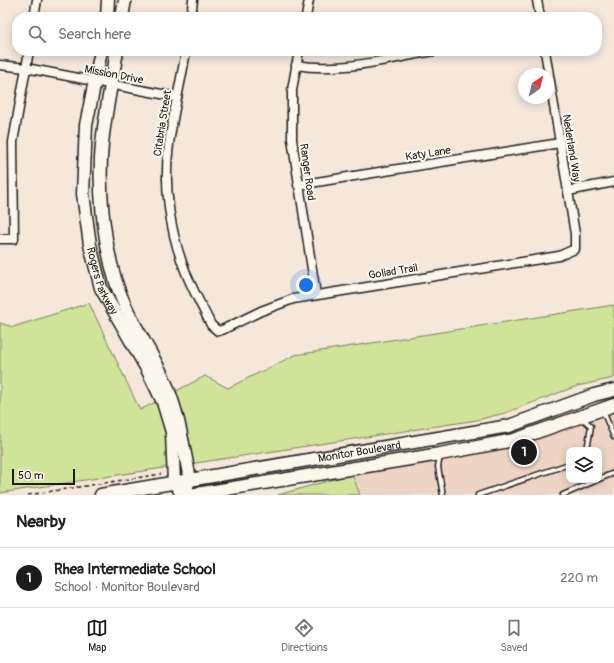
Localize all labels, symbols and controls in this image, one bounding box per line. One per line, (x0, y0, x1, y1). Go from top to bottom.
search box (12, 12, 602, 56)
icon: search (26, 23, 48, 45)
text: Search here (58, 25, 131, 44)
street label: Mission Drive (83, 62, 145, 87)
north arrow (518, 68, 554, 104)
street label: Citabria Street (151, 88, 174, 157)
street label: Nederland Way (560, 113, 583, 183)
street label: Ranger Road (297, 143, 318, 201)
street label: Katy Lane (405, 143, 452, 163)
street label: Rogers Parkway (84, 246, 121, 317)
street label: Goliad Trail (367, 261, 419, 282)
your location (296, 275, 316, 295)
pin: 1 (511, 437, 537, 467)
street label: Monitor Boulevard (317, 438, 402, 465)
map controls (566, 447, 602, 483)
button: layers (566, 447, 602, 483)
scale bar (12, 467, 75, 486)
text: 50 m (18, 469, 44, 482)
text: Nearby (16, 511, 65, 532)
text: Rhea Intermediate School (54, 560, 216, 579)
text: 1 (26, 570, 32, 586)
text: 220 m (560, 570, 598, 586)
text: School · Monitor Boulevard (54, 579, 200, 595)
tab: Map (86, 617, 108, 654)
tab: Directions (281, 617, 328, 654)
tab: Saved (500, 617, 528, 654)

